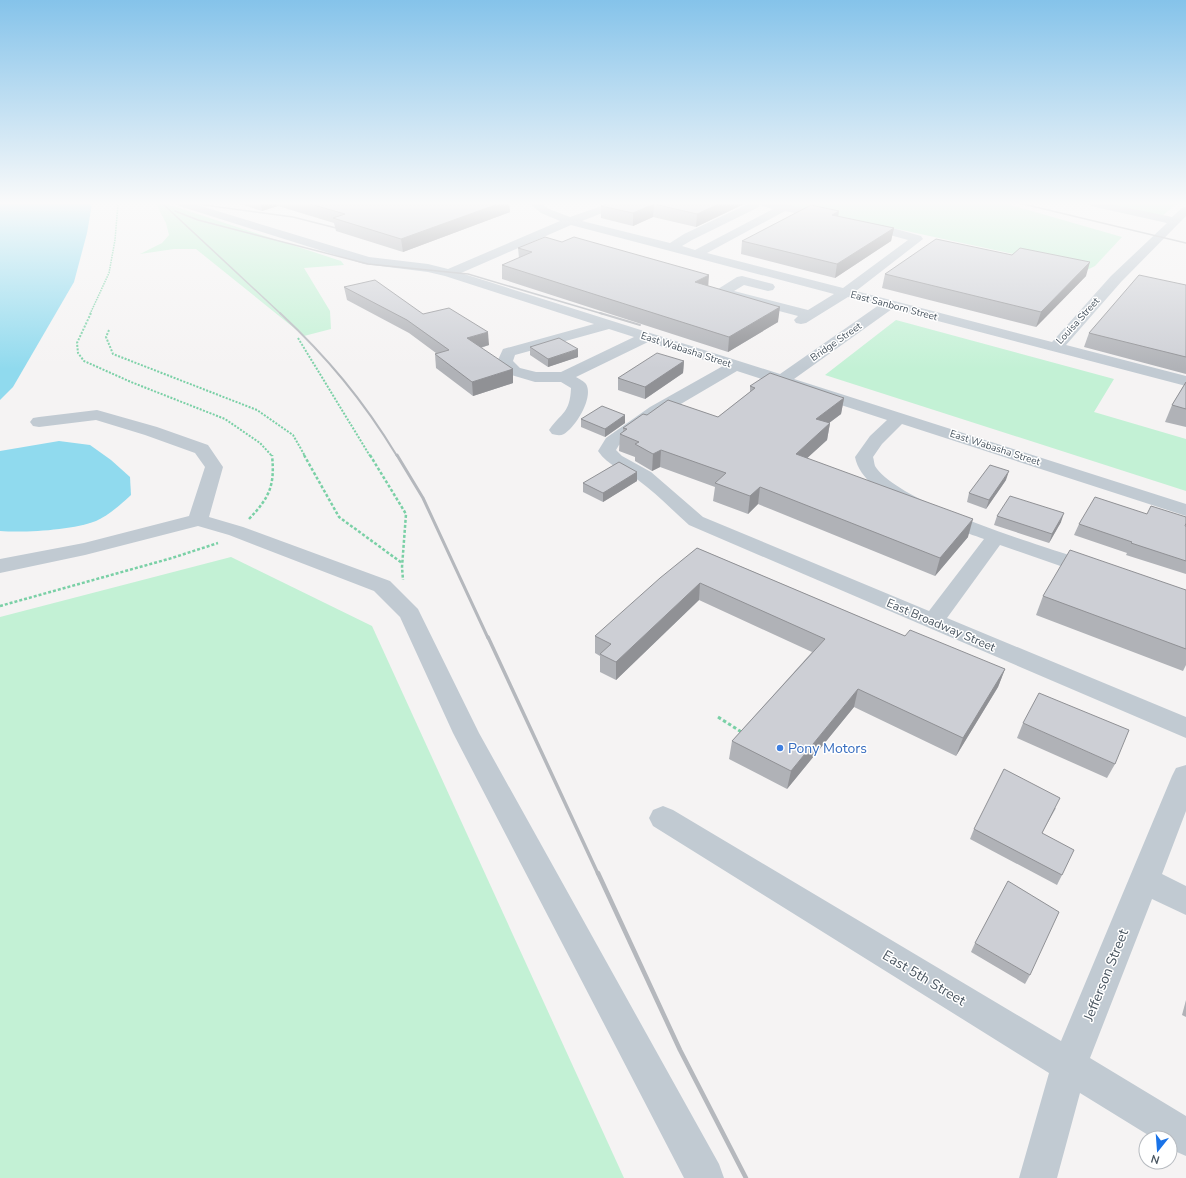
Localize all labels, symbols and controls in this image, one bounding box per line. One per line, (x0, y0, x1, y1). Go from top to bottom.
street label: East Sanborn Street (849, 288, 940, 324)
street label: Louisa Street (1053, 294, 1103, 348)
street label: Bridge Street (808, 319, 865, 365)
street label: East Wabasha Street (639, 329, 734, 371)
street label: East Wabasha Street (948, 427, 1043, 469)
street label: East Broadway Street (884, 595, 999, 656)
place label: Pony Motors (788, 739, 867, 758)
marker: Pony Motors (775, 743, 785, 753)
street label: Jefferson Street (1079, 926, 1133, 1025)
street label: East 5th Street (879, 946, 969, 1010)
north arrow (1138, 1130, 1178, 1170)
text: N (1149, 1151, 1161, 1167)

